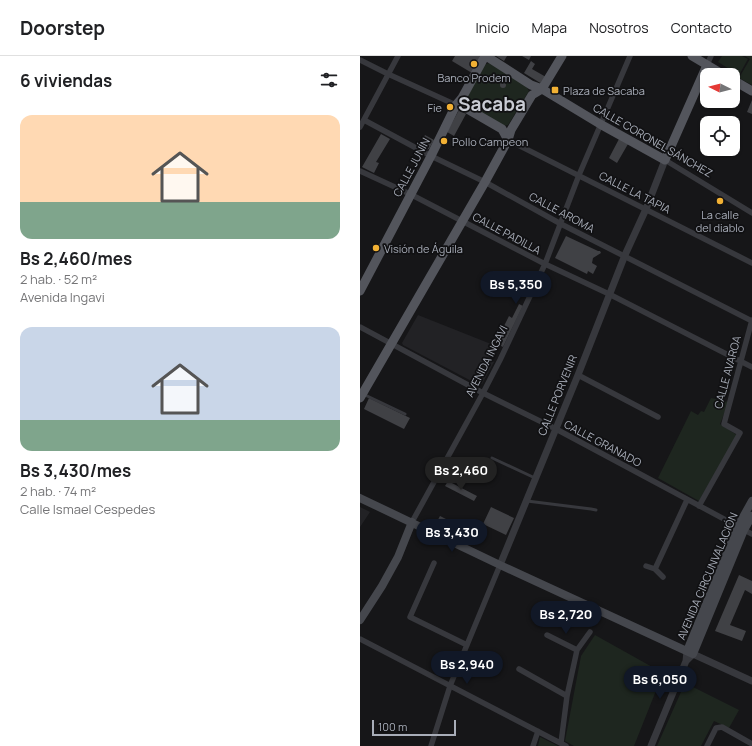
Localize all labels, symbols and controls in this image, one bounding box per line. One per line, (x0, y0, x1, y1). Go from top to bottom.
text: Doorstep (20, 15, 105, 41)
text: Inicio (476, 18, 510, 37)
text: Mapa (532, 18, 567, 37)
text: Nosotros (589, 18, 649, 37)
text: Contacto (671, 18, 732, 37)
marker: Banco Prodem (469, 59, 479, 69)
north arrow (700, 68, 740, 108)
map controls (700, 68, 740, 156)
text: 6 viviendas (20, 69, 112, 92)
icon: filters (318, 69, 340, 91)
place label: Banco Prodem (437, 70, 511, 85)
place label: Plaza de Sacaba (563, 83, 645, 98)
marker: Plaza de Sacaba (550, 85, 560, 95)
district label: Sacaba (458, 91, 526, 117)
place label: Fie (427, 100, 443, 115)
street label: CALLE CORONEL SÁNCHEZ (590, 100, 716, 181)
marker: Fie (445, 102, 455, 112)
button: locate (700, 116, 740, 156)
place label: Pollo Campeon (452, 134, 528, 149)
street label: CALLE JUNÍN (389, 135, 433, 199)
marker: Pollo Campeon (439, 136, 449, 146)
icon: home (144, 141, 216, 213)
street label: CALLE LA TAPIA (597, 167, 673, 217)
street label: CALLE AROMA (527, 188, 598, 236)
marker: La calle del diablo (715, 196, 725, 206)
place label: La calle del diablo (696, 207, 745, 235)
street label: CALLE PADILLA (470, 209, 544, 257)
place label: Visión de Águila (384, 241, 463, 256)
marker: Visión de Águila (371, 243, 381, 253)
text: Bs 2,460/mes (20, 247, 132, 270)
text: 2 hab. · 52 m² (20, 270, 97, 288)
pin: Bs 5,350 (475, 271, 557, 305)
text: Bs 5,350 (489, 275, 543, 293)
text: Avenida Ingavi (20, 288, 105, 306)
street label: AVENIDA INGAVI (461, 323, 511, 399)
street label: CALLE AVAROA (710, 334, 744, 410)
street label: CALLE PORVENIR (534, 352, 580, 438)
icon: home (144, 353, 216, 425)
street label: CALLE GRANADO (562, 416, 644, 470)
pin: Bs 2,460 (420, 457, 502, 491)
text: Bs 3,430/mes (20, 459, 131, 482)
text: Bs 2,460 (434, 461, 488, 479)
text: 2 hab. · 74 m² (20, 482, 96, 500)
text: Calle Ismael Cespedes (20, 500, 155, 518)
street label: AVENIDA CIRCUNVALACIÓN (673, 510, 741, 642)
pin: Bs 3,430 (411, 519, 493, 553)
text: Bs 3,430 (425, 523, 479, 541)
pin: Bs 2,720 (525, 601, 607, 635)
text: Bs 2,720 (540, 605, 592, 623)
pin: Bs 2,940 (426, 651, 508, 685)
text: Bs 2,940 (440, 655, 494, 673)
pin: Bs 6,050 (619, 666, 701, 700)
text: Bs 6,050 (633, 670, 687, 688)
scale bar (372, 718, 456, 737)
text: 100 m (378, 719, 407, 734)

